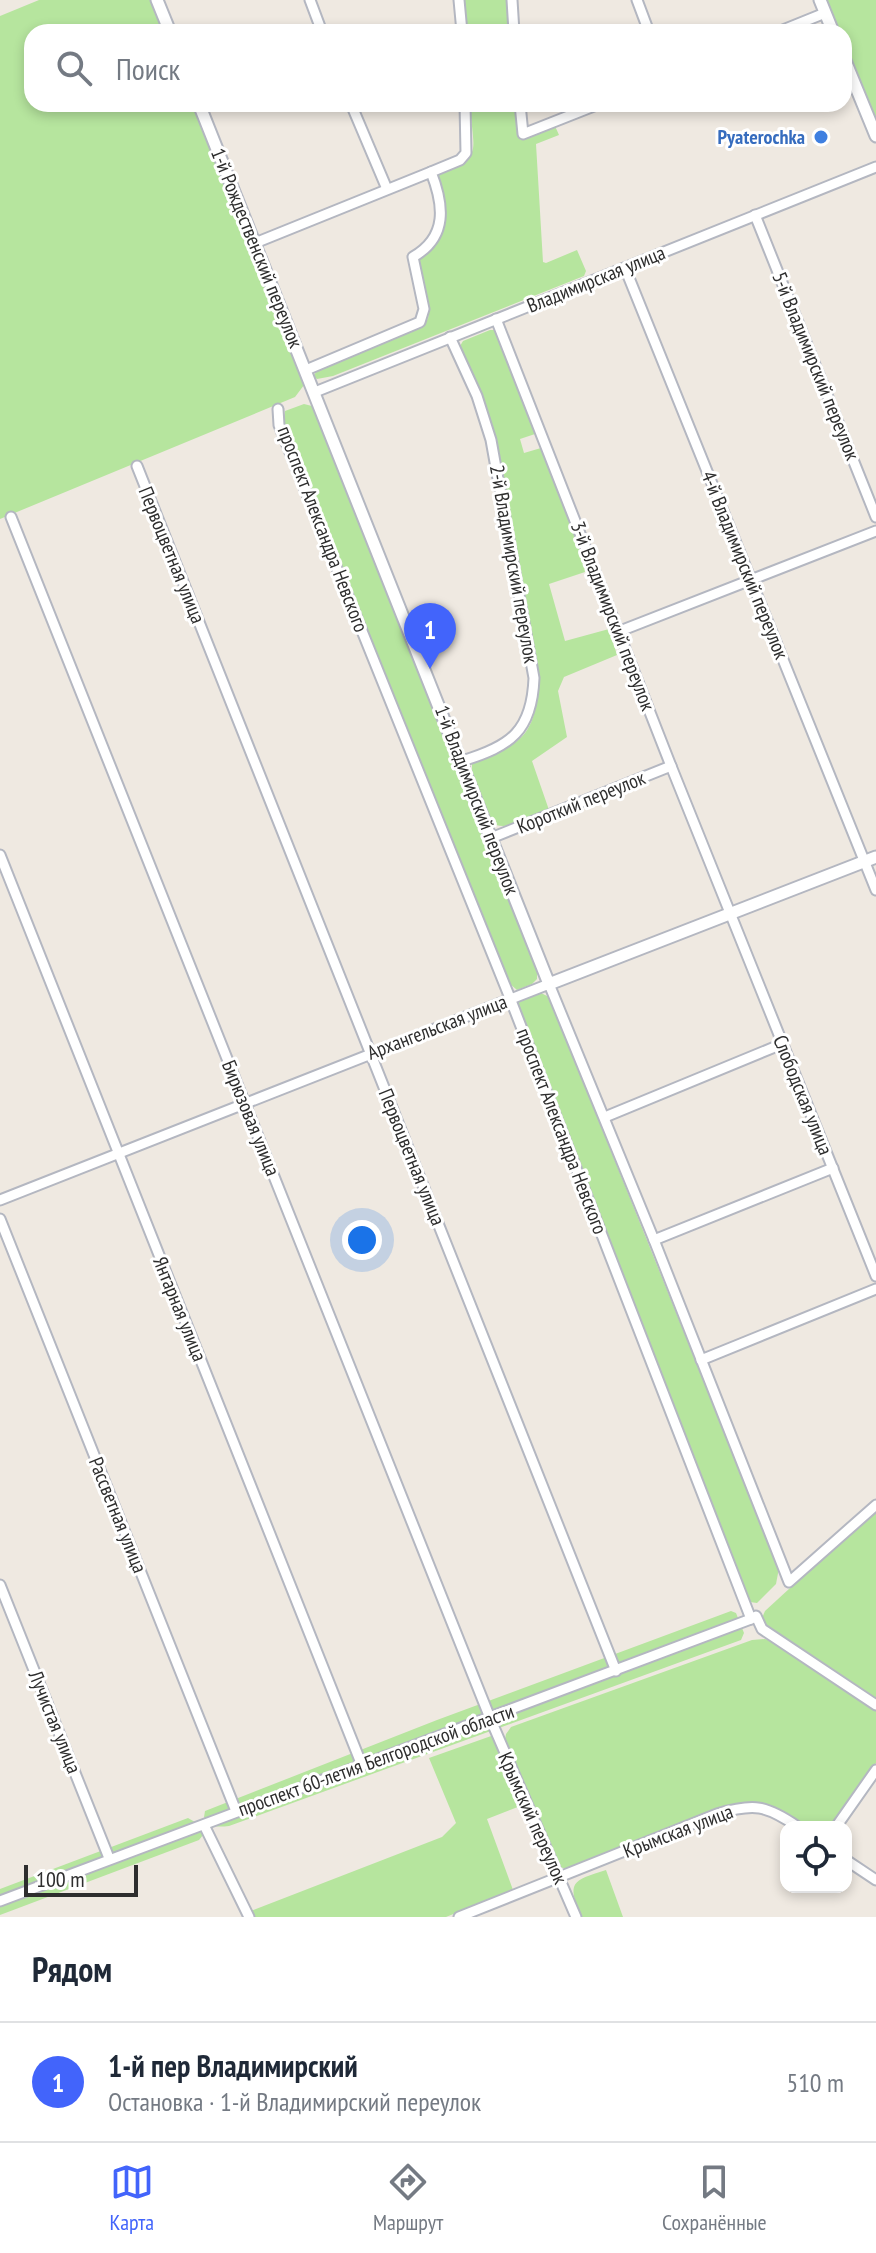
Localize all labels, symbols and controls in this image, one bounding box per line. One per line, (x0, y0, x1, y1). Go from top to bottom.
search box (24, 24, 852, 112)
icon: search (52, 46, 96, 90)
text: Поиск (116, 49, 180, 88)
place label: Pyaterochka (718, 124, 805, 150)
marker: Pyaterochka (812, 128, 830, 146)
street label: 1-й Рождественский переулок (205, 144, 309, 352)
street label: Владимирская улица (523, 239, 669, 319)
street label: 5-й Владимирский переулок (766, 268, 866, 464)
street label: проспект Александра Невского (272, 422, 374, 636)
street label: 2-й Владимирский переулок (484, 463, 544, 665)
street label: 4-й Владимирский переулок (695, 467, 795, 663)
street label: Первоцветная улица (133, 483, 211, 627)
street label: 3-й Владимирский переулок (565, 518, 661, 715)
pin: 1 (404, 603, 456, 669)
street label: 1-й Владимирский переулок (429, 702, 525, 899)
street label: Короткий переулок (513, 764, 649, 840)
street label: Архангельская улица (363, 988, 511, 1066)
street label: проспект Александра Невского (511, 1024, 613, 1238)
street label: Слободская улица (767, 1031, 839, 1159)
street label: Бирюзовая улица (216, 1056, 286, 1180)
street label: Первоцветная улица (373, 1085, 451, 1229)
your location (342, 1220, 382, 1260)
street label: Янтарная улица (147, 1253, 213, 1365)
street label: Рассветная улица (83, 1453, 153, 1577)
street label: Лучистая улица (22, 1666, 87, 1777)
street label: проспект 60-летия Белгородской области (234, 1698, 518, 1822)
street label: Крымский переулок (492, 1748, 574, 1888)
street label: Крымская улица (619, 1798, 737, 1864)
map controls (780, 1821, 852, 1893)
button: locate (780, 1821, 852, 1893)
scale bar (24, 1861, 138, 1897)
text: 100 m (36, 1865, 85, 1893)
text: Рядом (32, 1947, 112, 1991)
text: 1-й пер Владимирский (108, 2046, 358, 2085)
text: 1 (52, 2066, 64, 2099)
text: 510 m (786, 2066, 844, 2099)
text: Остановка · 1-й Владимирский переулок (108, 2085, 481, 2118)
tab: Карта (109, 2160, 154, 2236)
tab: Маршрут (373, 2160, 443, 2236)
tab: Сохранённые (662, 2160, 767, 2236)

